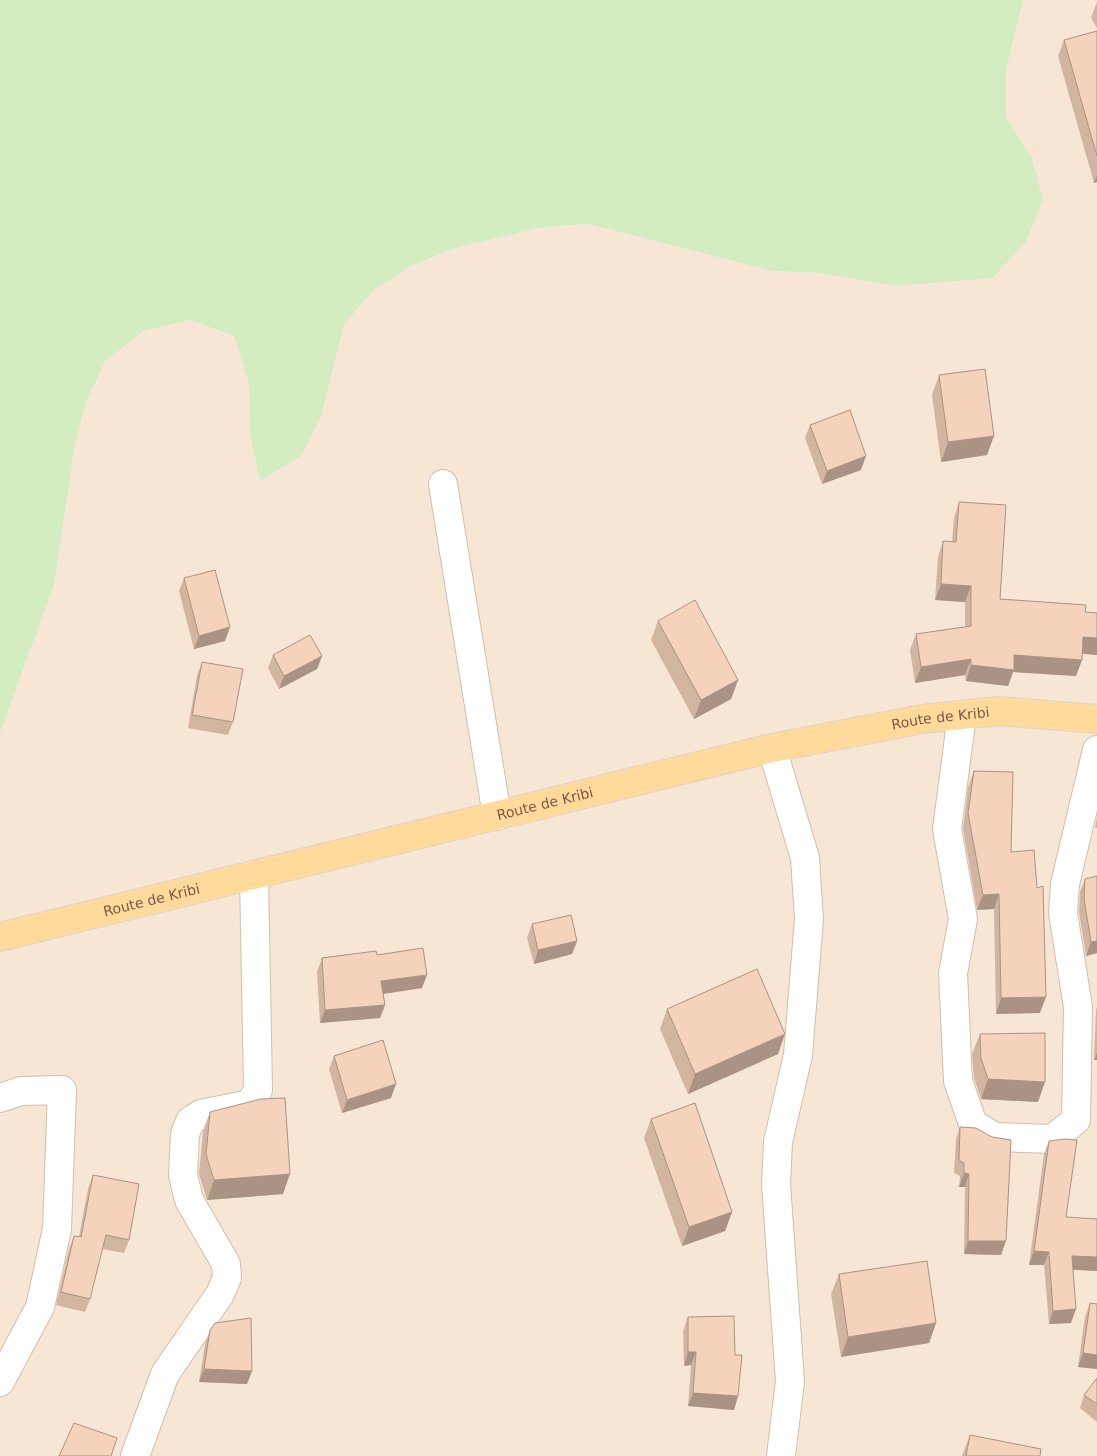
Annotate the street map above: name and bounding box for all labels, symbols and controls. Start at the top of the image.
street label: Route de Kribi [890,704,990,733]
street label: Route de Kribi [495,784,595,823]
street label: Route de Kribi [102,880,201,919]

